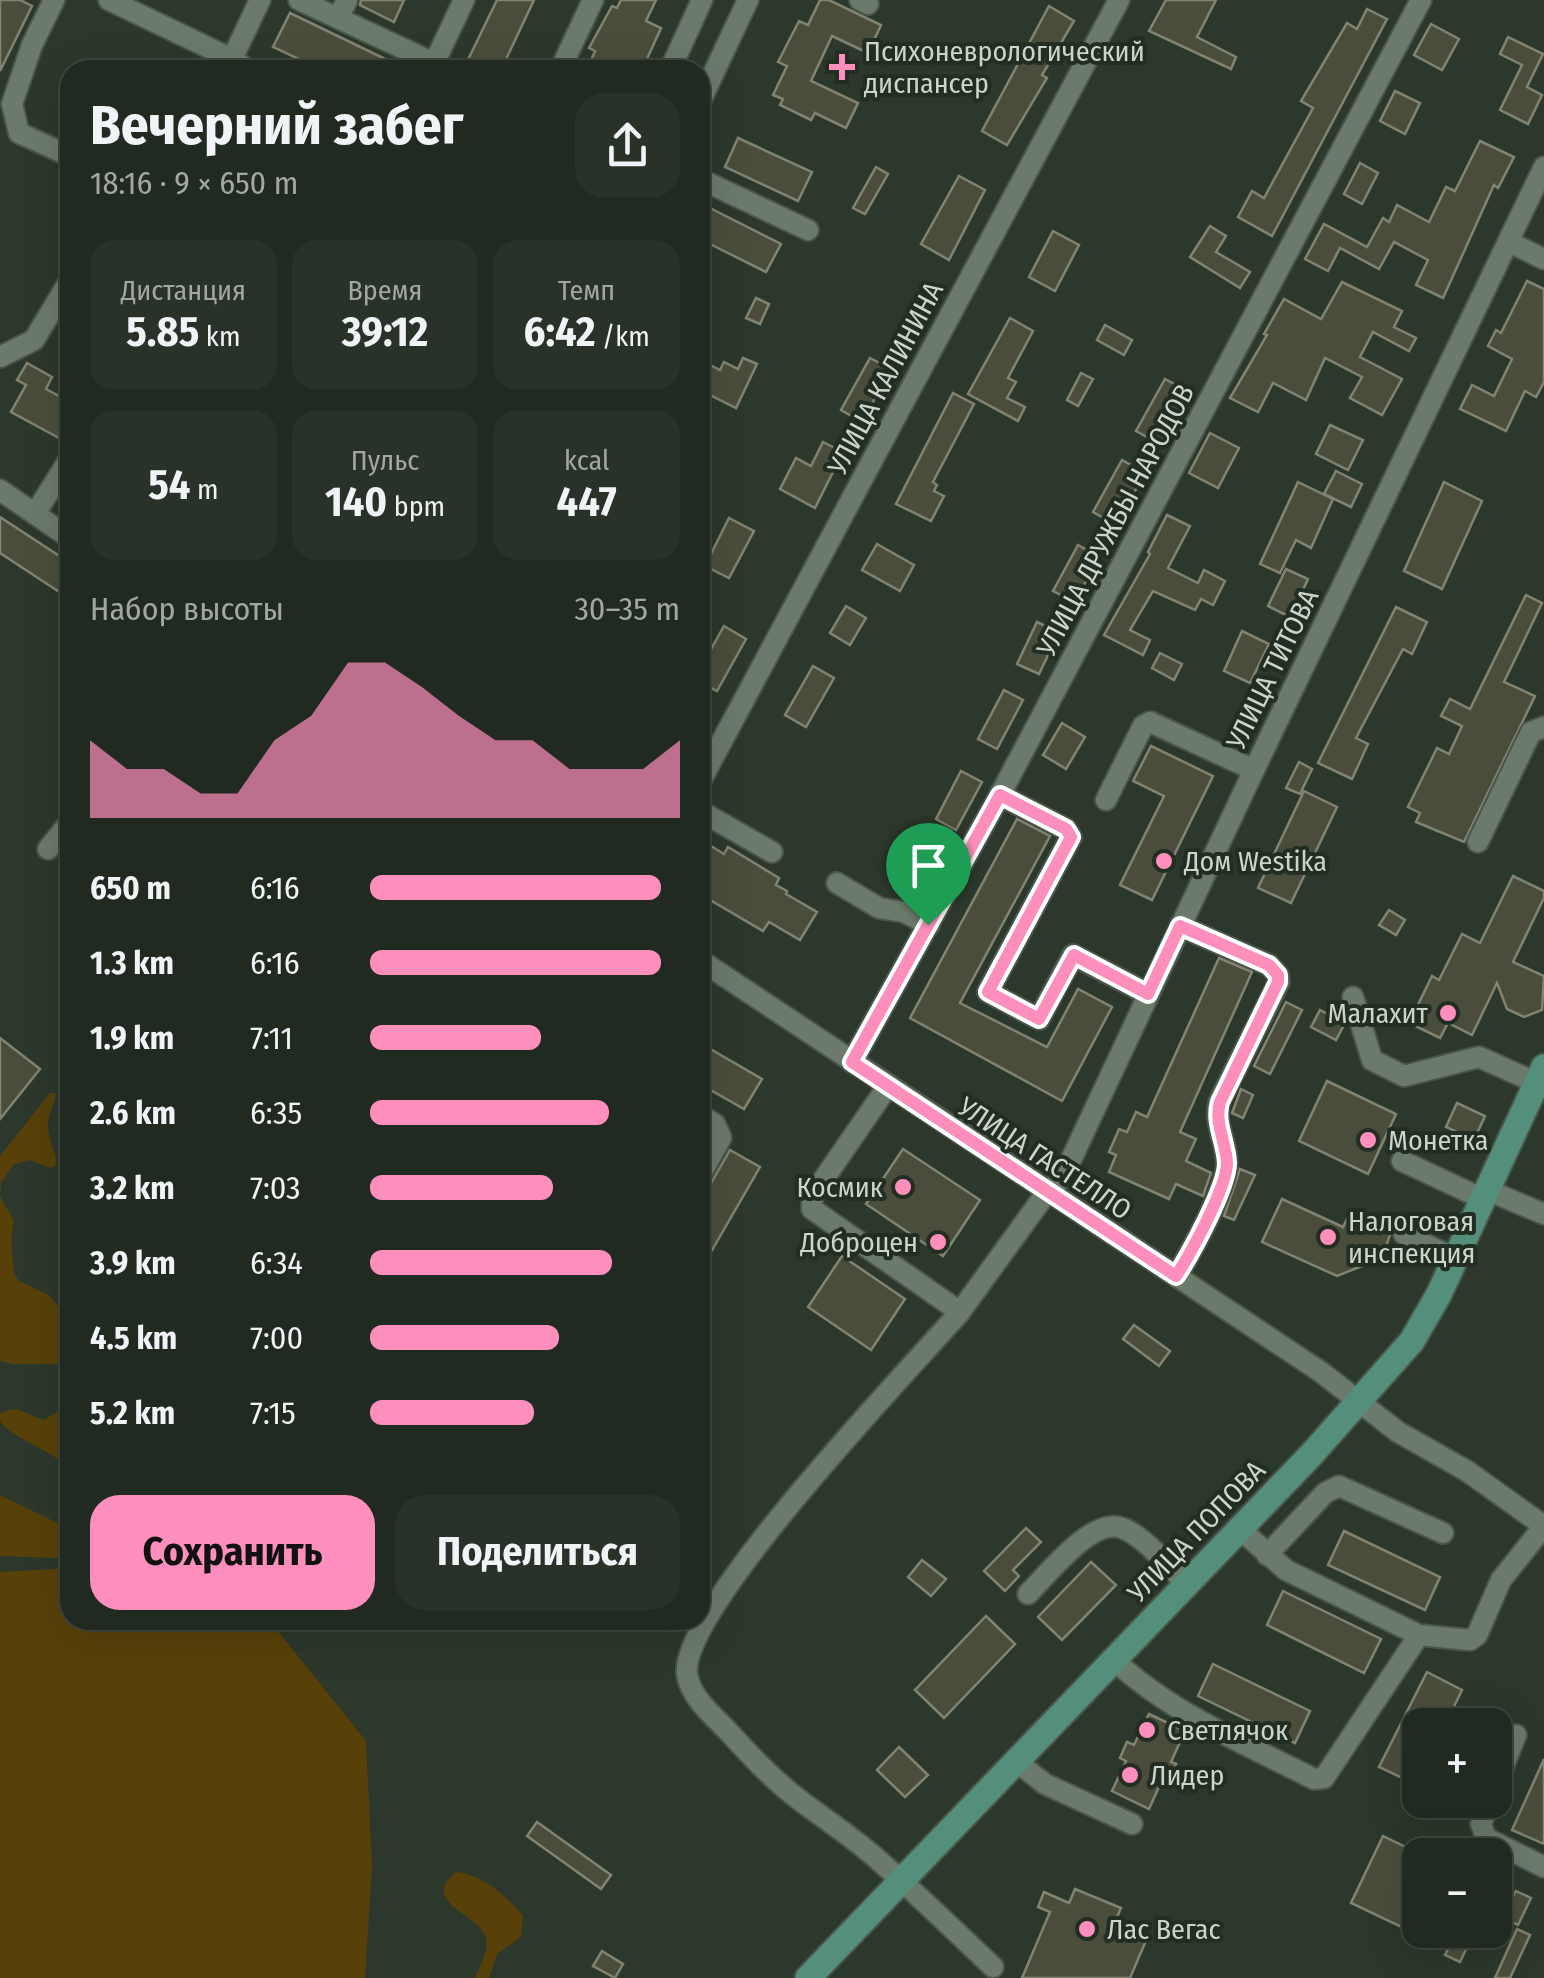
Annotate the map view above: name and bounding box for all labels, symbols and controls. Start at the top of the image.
place label: Психоневрологический диспансер [864,35,1145,100]
marker: Психоневрологический диспансер [829,54,855,80]
text: Вечерний забег [90,93,463,159]
button: share [575,93,680,198]
text: 18:16 · 9 × 650 m [90,164,298,202]
text: Дистанция [121,274,246,307]
text: Время [348,274,422,307]
text: Темп [558,274,615,307]
street label: УЛИЦА КАЛИНИНА [820,276,950,481]
text: 5.85 [126,307,199,357]
text: 39:12 [342,307,428,357]
text: 6:42 [524,307,596,357]
text: km [199,320,240,353]
text: /km [596,320,650,353]
street label: УЛИЦА ДРУЖБЫ НАРОДОВ [1029,379,1201,663]
text: Пульс [351,444,419,477]
text: kcal [564,444,609,477]
text: 54 [148,460,190,510]
text: m [190,473,219,506]
text: 140 [325,477,387,527]
text: 447 [557,477,617,527]
text: bpm [387,490,445,523]
street label: УЛИЦА ТИТОВА [1219,584,1326,756]
text: Набор высоты [90,590,284,628]
text: 30–35 m [574,590,680,628]
pin [886,823,971,926]
icon: arrive [901,838,956,893]
place label: Дом Westika [1183,845,1327,878]
marker: Дом Westika [1153,850,1175,872]
text: 650 m [90,869,171,907]
text: 6:16 [250,869,300,907]
text: 1.3 km [90,944,174,982]
text: 6:16 [250,944,300,982]
place label: Малахит [1328,997,1429,1030]
marker: Малахит [1437,1002,1459,1024]
text: 1.9 km [90,1019,174,1057]
text: 7:11 [250,1019,293,1057]
street label: УЛИЦА ГАСТЕЛЛО [951,1090,1137,1227]
text: 2.6 km [90,1094,176,1132]
text: 6:35 [250,1094,302,1132]
place label: Монетка [1388,1124,1489,1157]
marker: Монетка [1357,1129,1379,1151]
text: 3.2 km [90,1169,175,1207]
text: 7:03 [250,1169,301,1207]
place label: Космик [797,1171,883,1204]
marker: Космик [892,1176,914,1198]
place label: Налоговая инспекция [1348,1205,1476,1270]
place label: Доброцен [799,1226,918,1259]
marker: Налоговая инспекция [1317,1226,1339,1248]
marker: Доброцен [927,1231,949,1253]
text: 3.9 km [90,1244,176,1282]
text: 6:34 [250,1244,303,1282]
text: 4.5 km [90,1319,177,1357]
text: 7:00 [250,1319,303,1357]
text: 5.2 km [90,1394,175,1432]
text: 7:15 [250,1394,296,1432]
street label: УЛИЦА ПОПОВА [1120,1454,1272,1610]
button: Сохранить [90,1495,375,1610]
button: Поделиться [395,1495,680,1610]
map controls [1402,1708,1512,1948]
button: + [1402,1708,1512,1818]
place label: Светлячок [1167,1714,1288,1747]
marker: Светлячок [1136,1719,1158,1741]
place label: Лидер [1150,1759,1224,1792]
marker: Лидер [1119,1764,1141,1786]
button: − [1402,1838,1512,1948]
place label: Лас Вегас [1107,1913,1220,1946]
marker: Лас Вегас [1076,1918,1098,1940]

